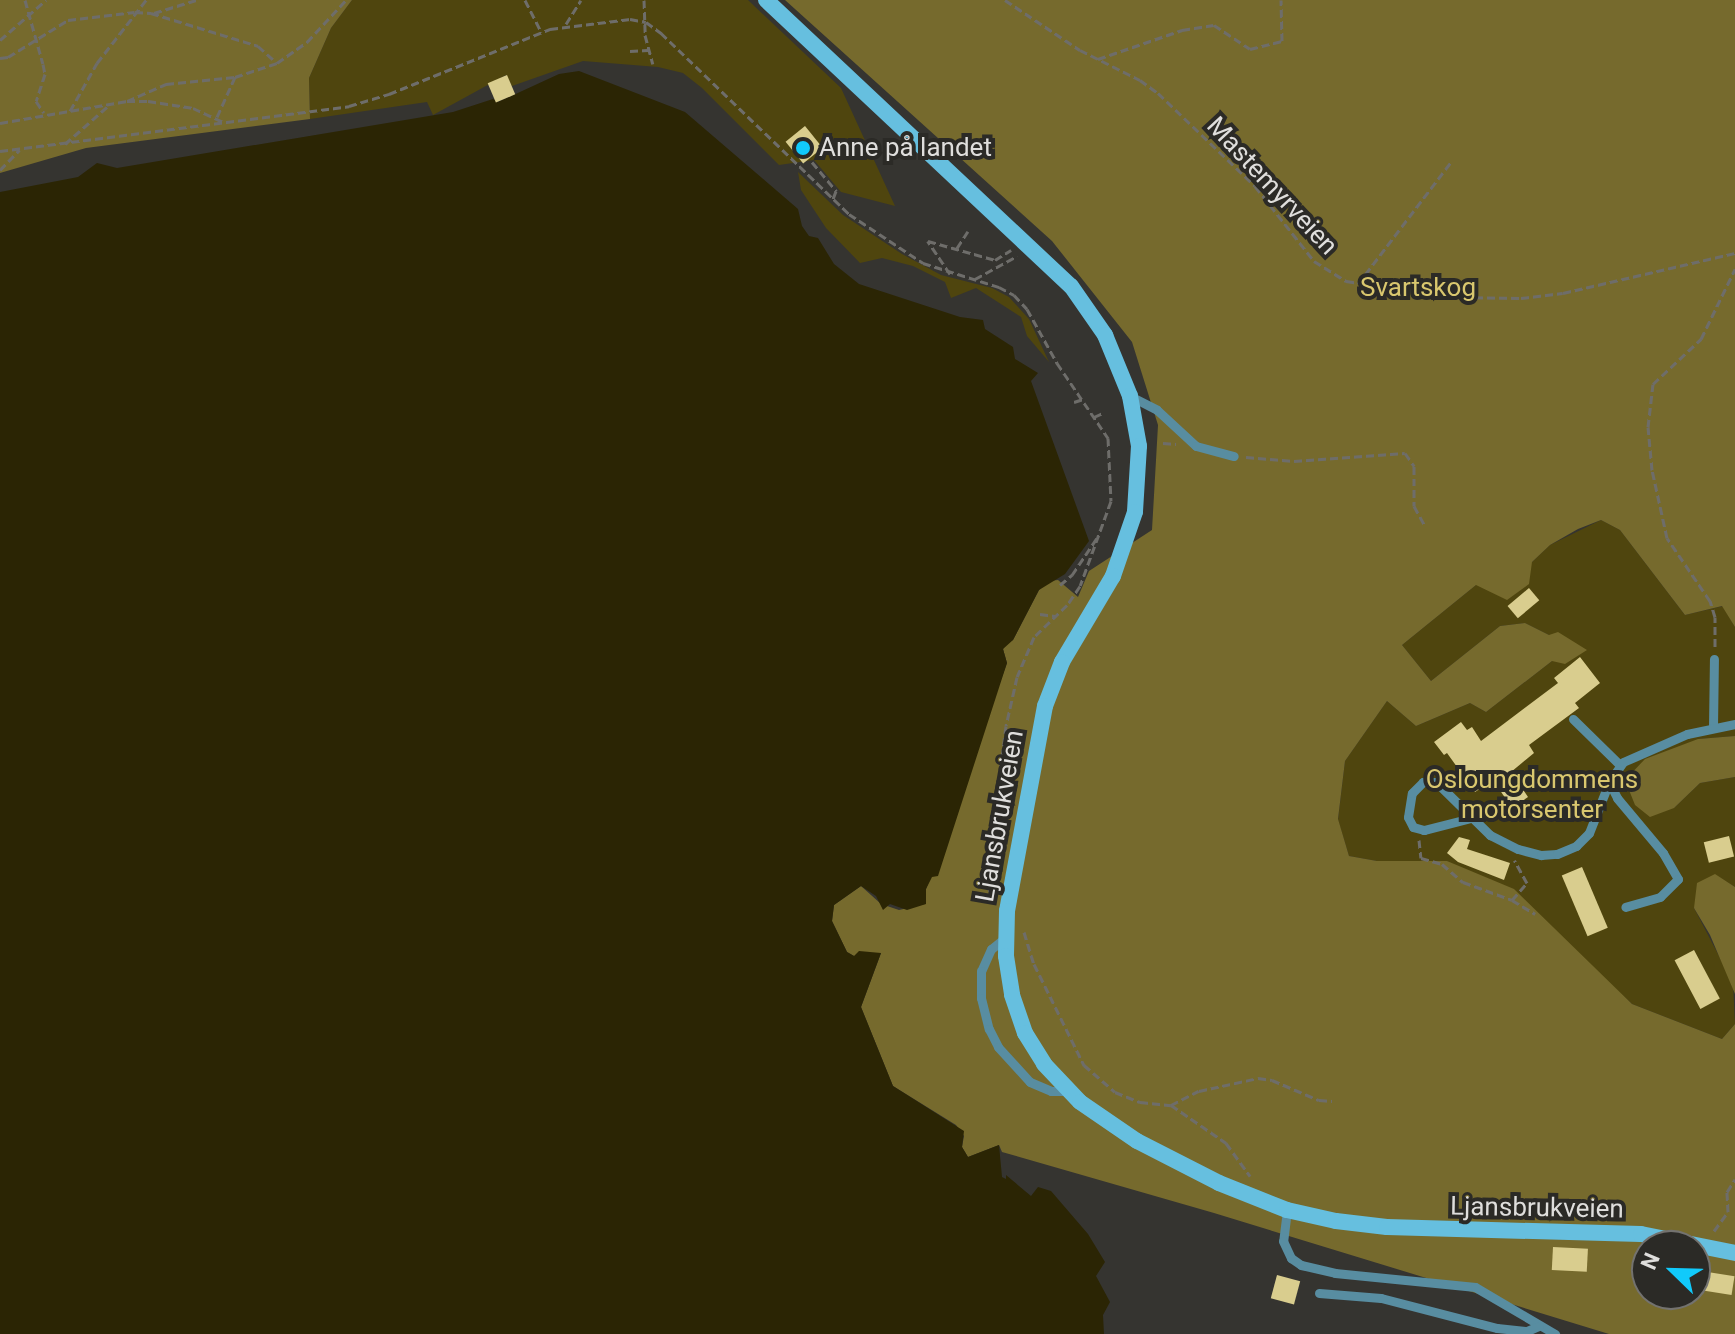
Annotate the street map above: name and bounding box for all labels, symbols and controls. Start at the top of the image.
street label: Mastemyrveien [1200,110,1344,262]
place label: Anne på landet [819,132,992,164]
marker: Anne på landet [794,139,812,157]
park label: Svartskog [1360,272,1476,304]
street label: Ljansbrukveien [970,728,1030,904]
park label: Osloungdommens motorsenter [1426,764,1638,826]
street label: Ljansbrukveien [1450,1191,1624,1225]
north arrow [1631,1230,1711,1310]
text: N [1636,1249,1665,1273]

